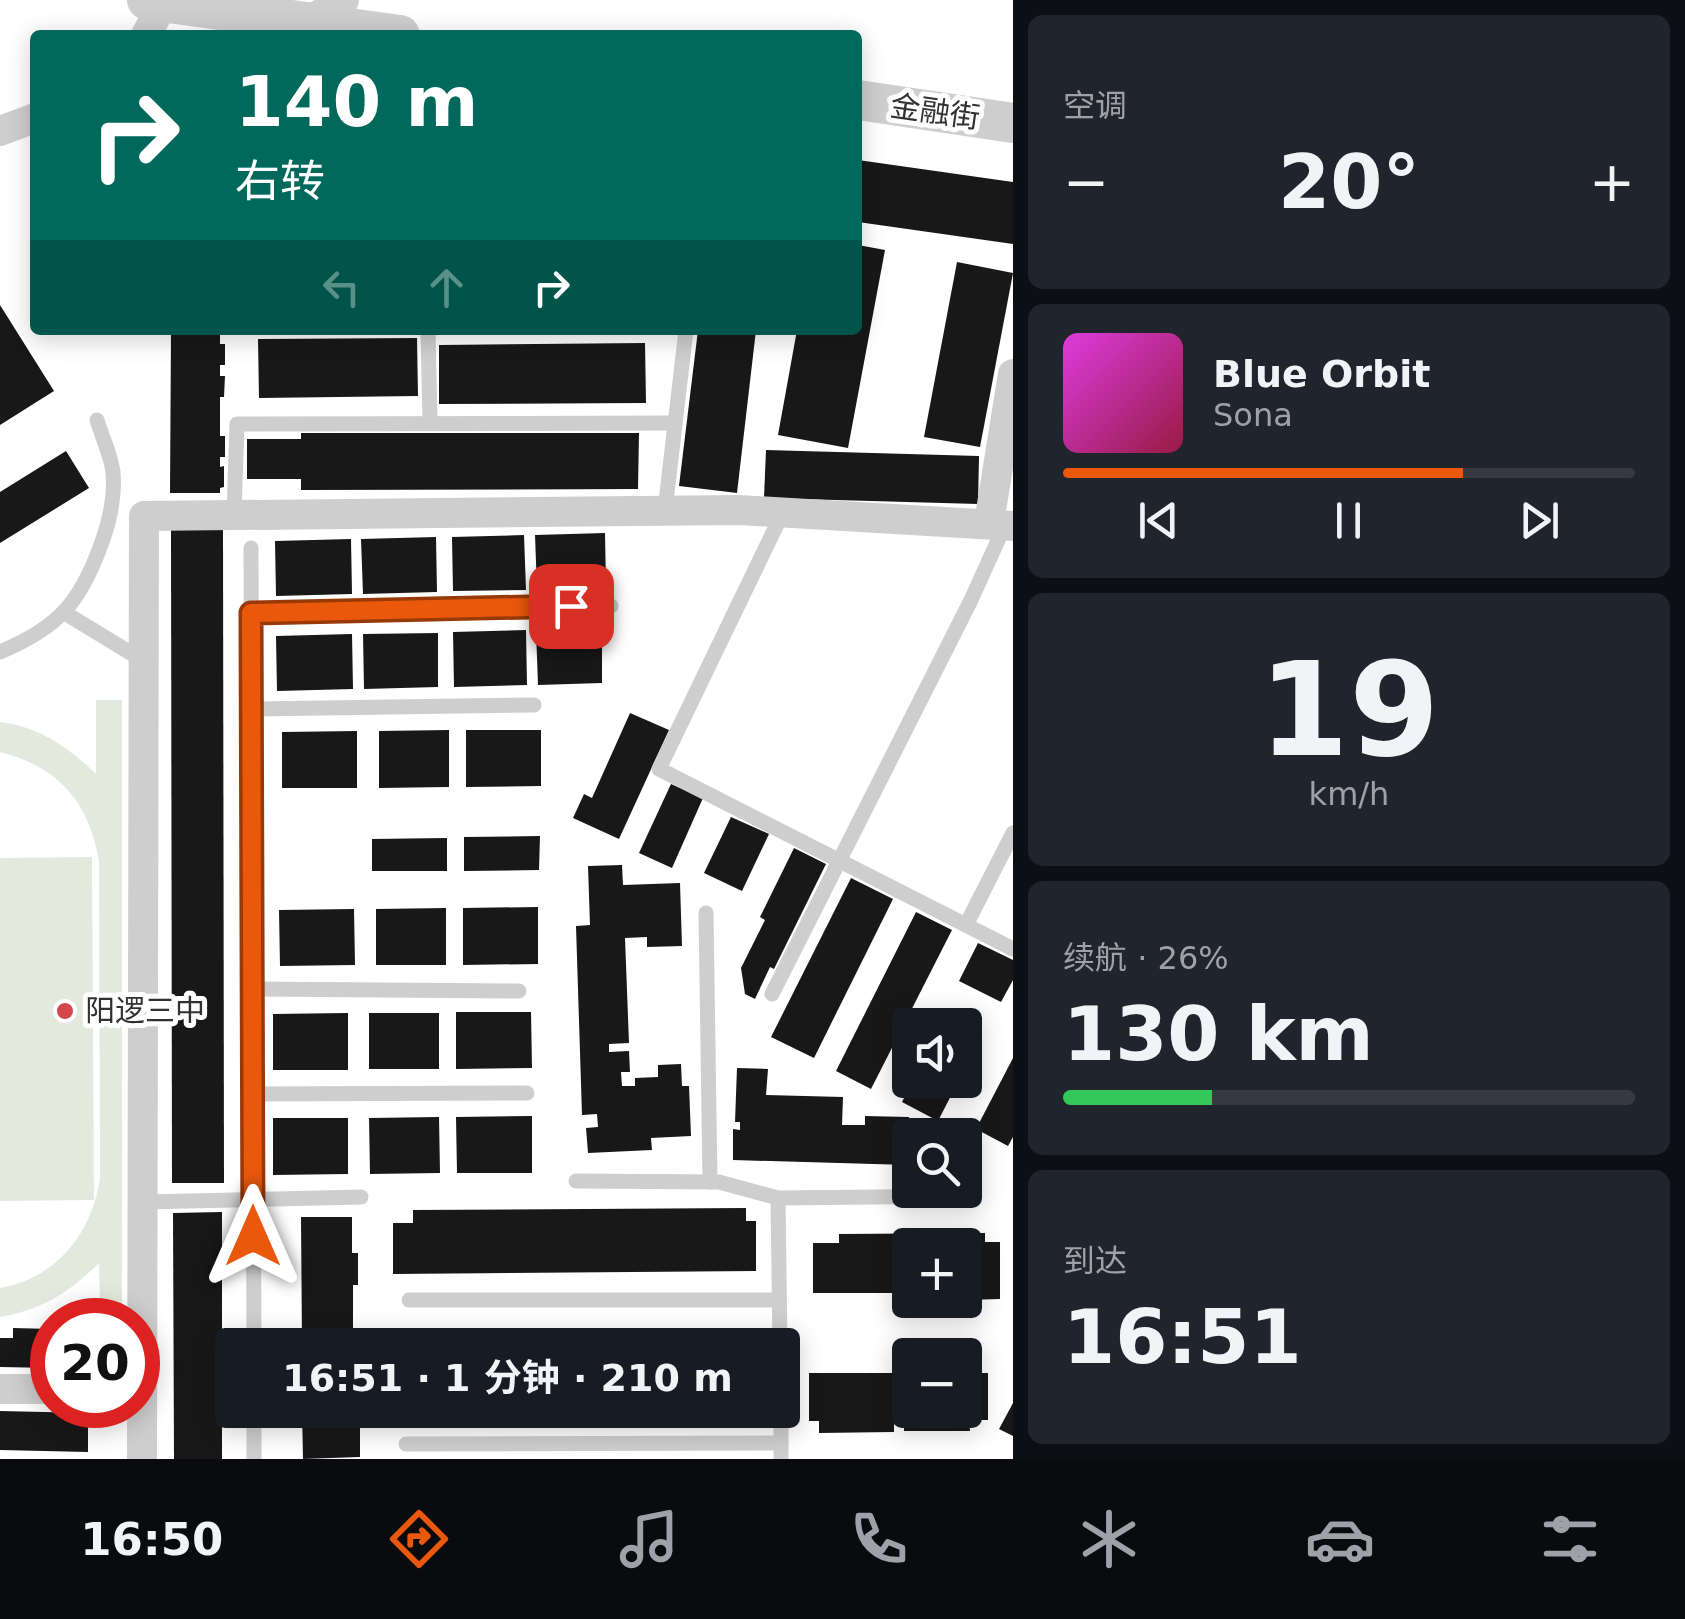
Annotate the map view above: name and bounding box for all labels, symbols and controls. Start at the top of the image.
text: 140 m [235,61,478,143]
icon: right [70,70,200,200]
text: 空调 [1063,87,1127,125]
street label: 金融街 [888,88,982,135]
text: 20° [1278,138,1420,226]
text: − [1063,150,1109,214]
text: + [1589,150,1635,214]
text: 右转 [235,155,325,208]
icon: left [314,260,369,315]
icon: ahead [419,260,474,315]
icon: right [524,260,579,315]
text: Blue Orbit [1213,352,1430,396]
text: Sona [1213,396,1293,434]
icon: previous [1131,493,1186,548]
icon: pause [1321,493,1376,548]
icon: next [1512,493,1567,548]
pin [529,564,614,649]
icon: arrive [544,579,599,634]
text: 19 [1259,634,1439,786]
text: km/h [1309,775,1389,813]
text: 续航 · 26% [1063,939,1229,977]
text: 130 km [1063,990,1374,1078]
place label: 阳逻三中 [85,993,205,1028]
marker: 阳逻三中 [54,1000,76,1022]
map controls [892,1008,982,1428]
button: sound [892,1008,982,1098]
button: search [892,1118,982,1208]
position arrow [201,1184,305,1288]
button: + [892,1228,982,1318]
text: 到达 [1063,1242,1127,1280]
text: 16:51 [1063,1293,1302,1381]
speed limit sign: 20 [30,1298,160,1428]
button: − [892,1338,982,1428]
text: 16:51 · 1 分钟 · 210 m [282,1356,733,1400]
icon: directions [384,1504,454,1574]
icon: music [614,1504,684,1574]
icon: phone [844,1504,914,1574]
icon: climate [1074,1504,1144,1574]
icon: car [1305,1504,1375,1574]
icon: filters [1535,1504,1605,1574]
text: 16:50 [80,1513,223,1566]

